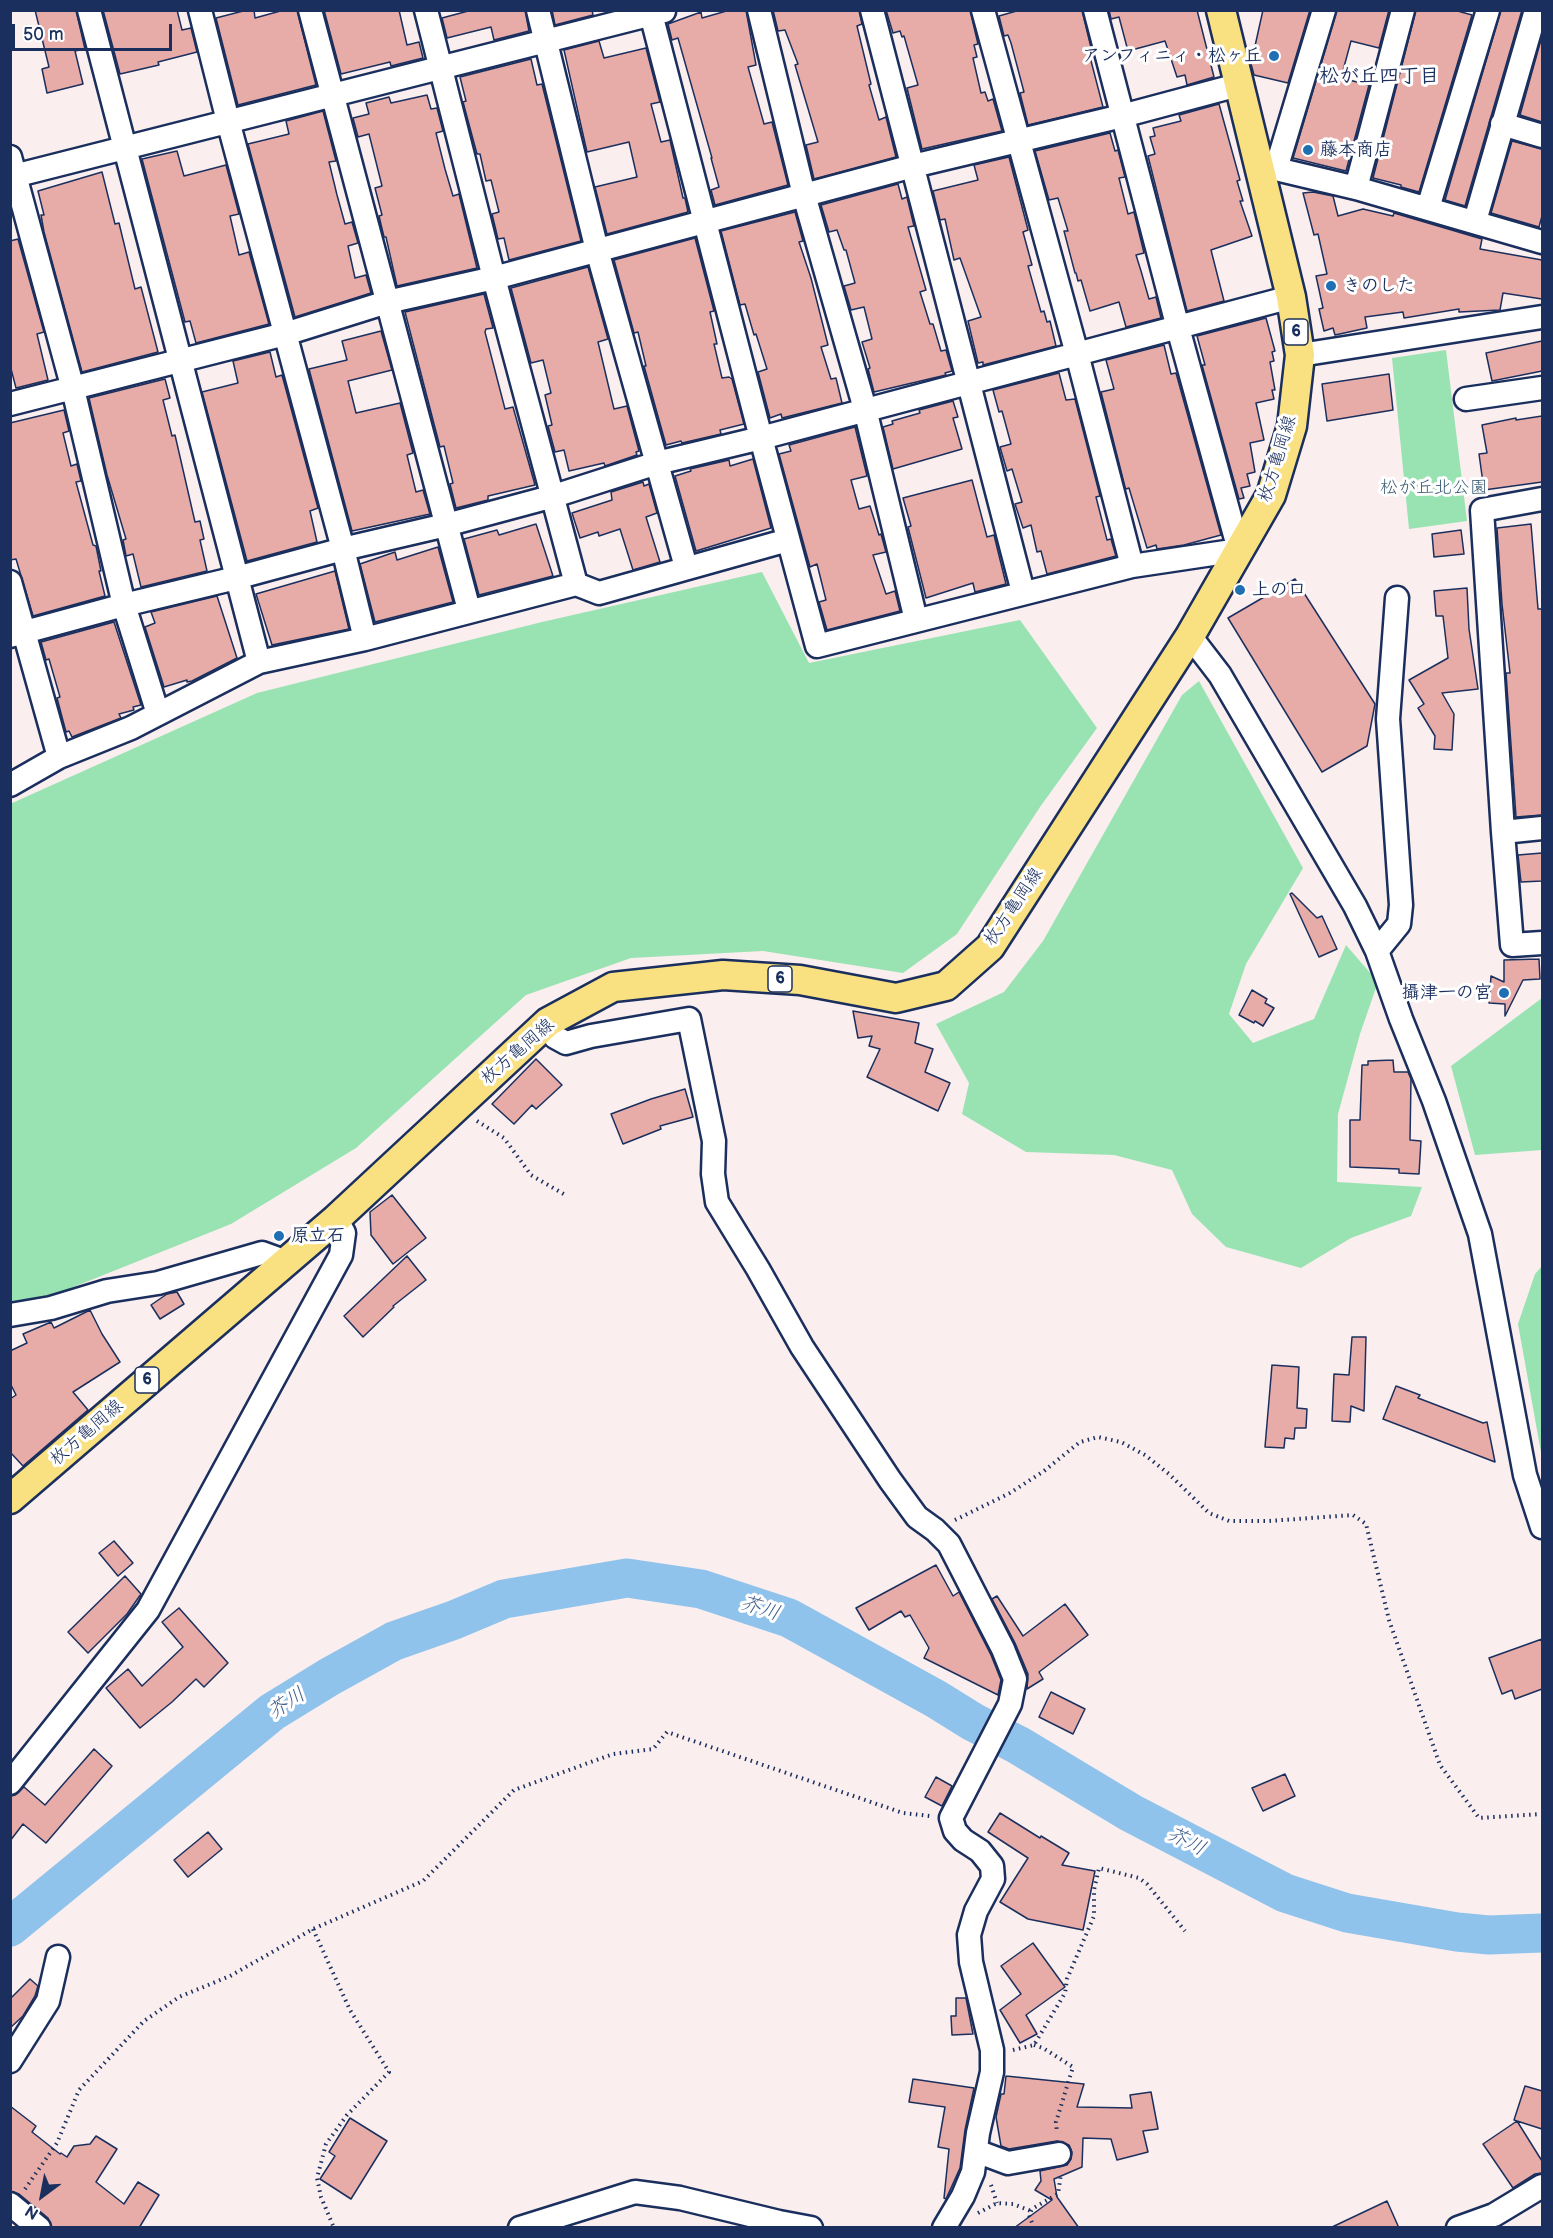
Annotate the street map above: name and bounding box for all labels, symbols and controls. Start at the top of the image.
scale bar [15,12,176,50]
text: 50 m [23,24,64,45]
place label: アンフィニィ・松ヶ丘 [1082,45,1262,67]
marker: アンフィニィ・松ヶ丘 [1267,49,1281,63]
district label: 松が丘四丁目 [1319,65,1439,89]
place label: 藤本商店 [1320,139,1392,161]
marker: 藤本商店 [1301,143,1315,157]
place label: きのした [1343,275,1415,297]
marker: きのした [1324,279,1338,293]
road number: 6 [1284,319,1308,345]
street label: 枚方亀岡線 [1255,413,1301,505]
park label: 松が丘北公園 [1380,477,1488,499]
place label: 上の口 [1252,579,1306,601]
marker: 上の口 [1233,583,1247,597]
street label: 枚方亀岡線 [980,864,1048,950]
road number: 6 [768,966,792,992]
place label: 攝津一の宮 [1402,982,1492,1004]
marker: 攝津一の宮 [1497,986,1511,1000]
street label: 枚方亀岡線 [477,1014,559,1090]
place label: 原立石 [291,1225,345,1247]
marker: 原立石 [272,1229,286,1243]
road number: 6 [135,1367,159,1393]
street label: 枚方亀岡線 [46,1395,128,1471]
water label: 芥川 [737,1591,783,1627]
water label: 芥川 [264,1683,310,1725]
water label: 芥川 [1163,1822,1209,1862]
north arrow [12,2166,72,2226]
text: N [22,2200,42,2223]

